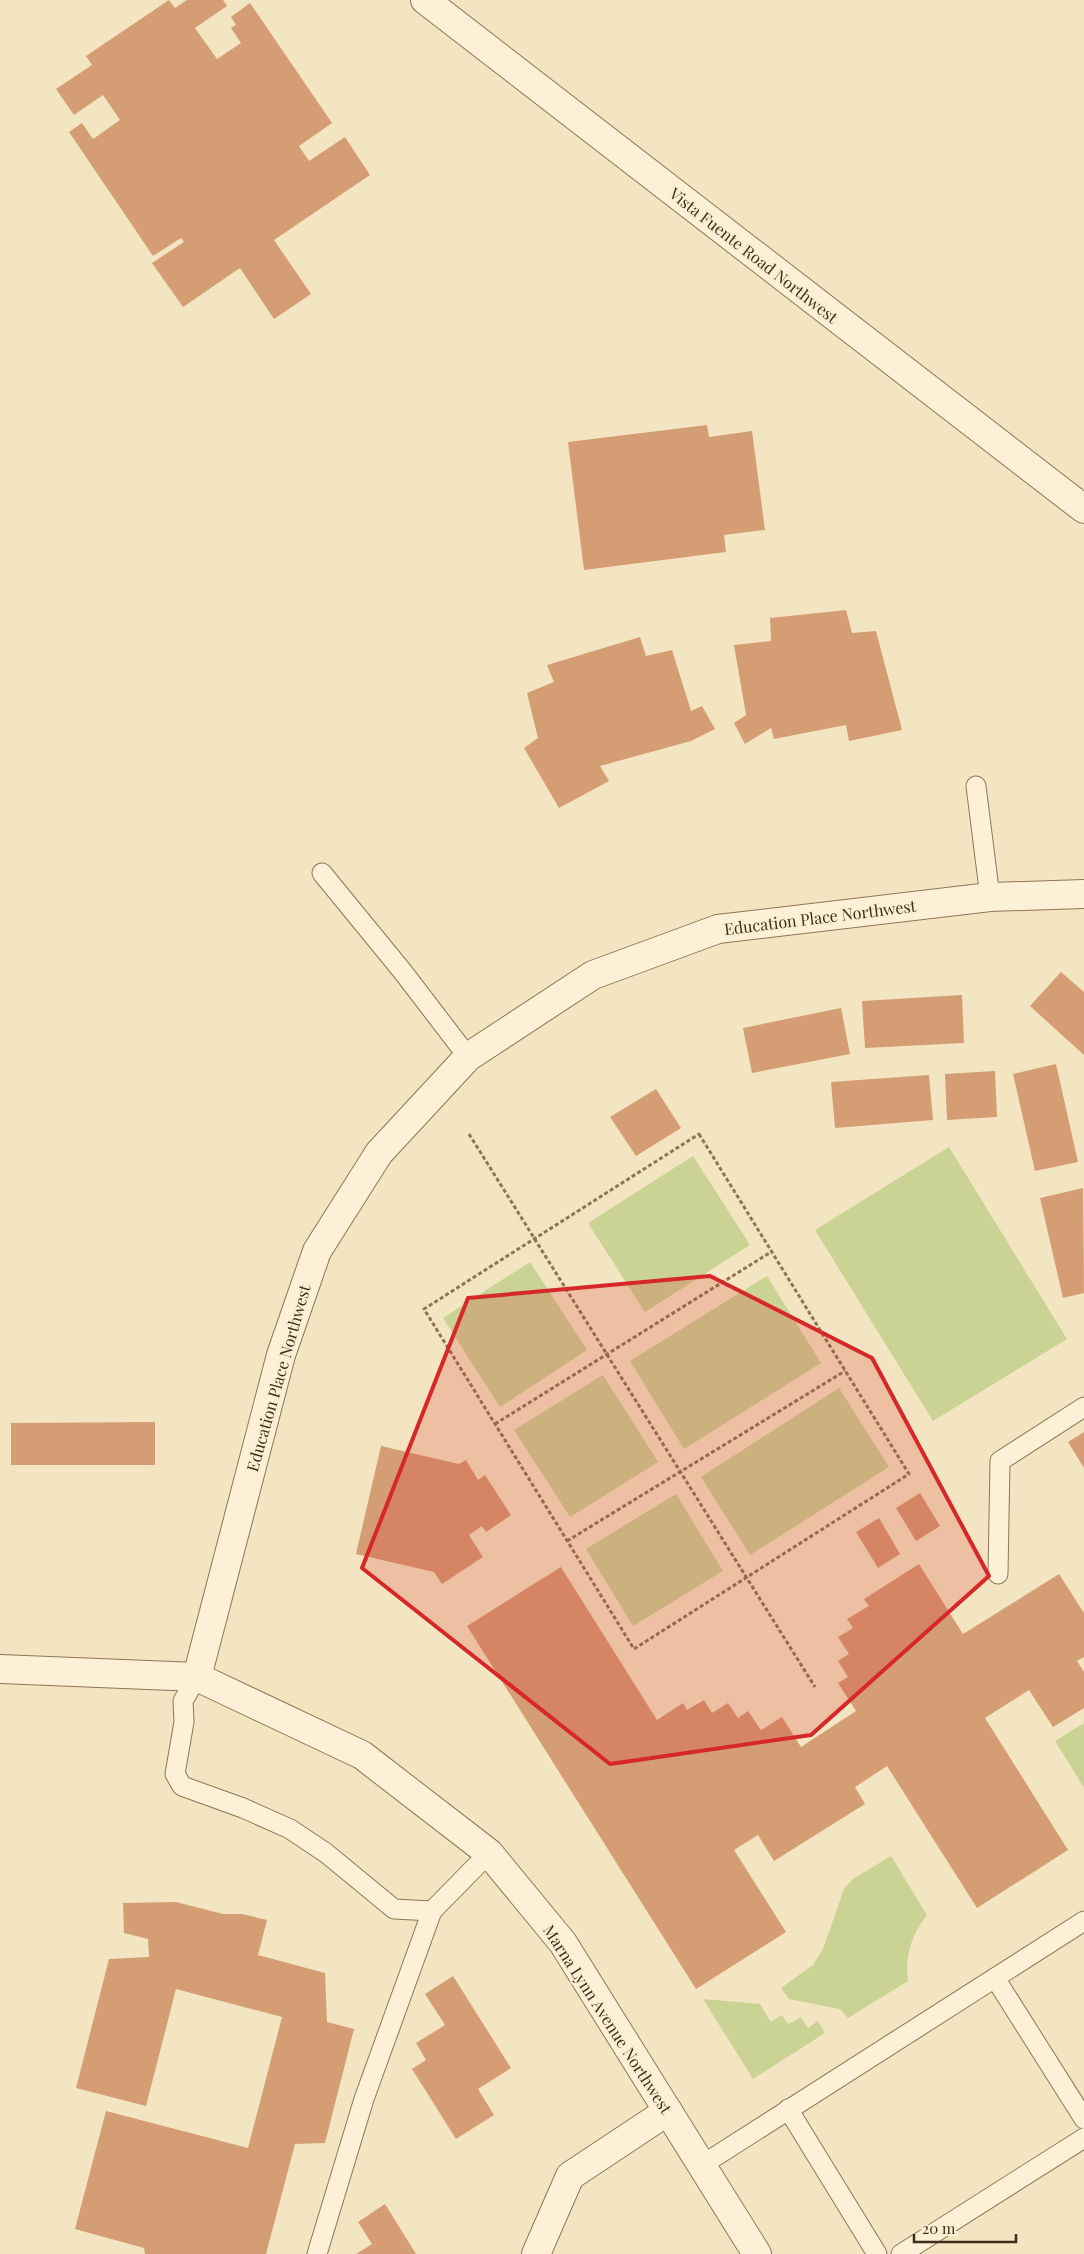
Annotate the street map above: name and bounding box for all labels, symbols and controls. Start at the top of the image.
street label: Vista Fuente Road Northwest [665,182,843,328]
street label: Education Place Northwest [723,895,918,939]
street label: Education Place Northwest [241,1282,315,1474]
street label: Marna Lynn Avenue Northwest [539,1921,677,2118]
scale bar [914,2212,1016,2244]
text: 20 m [922,2218,956,2238]

